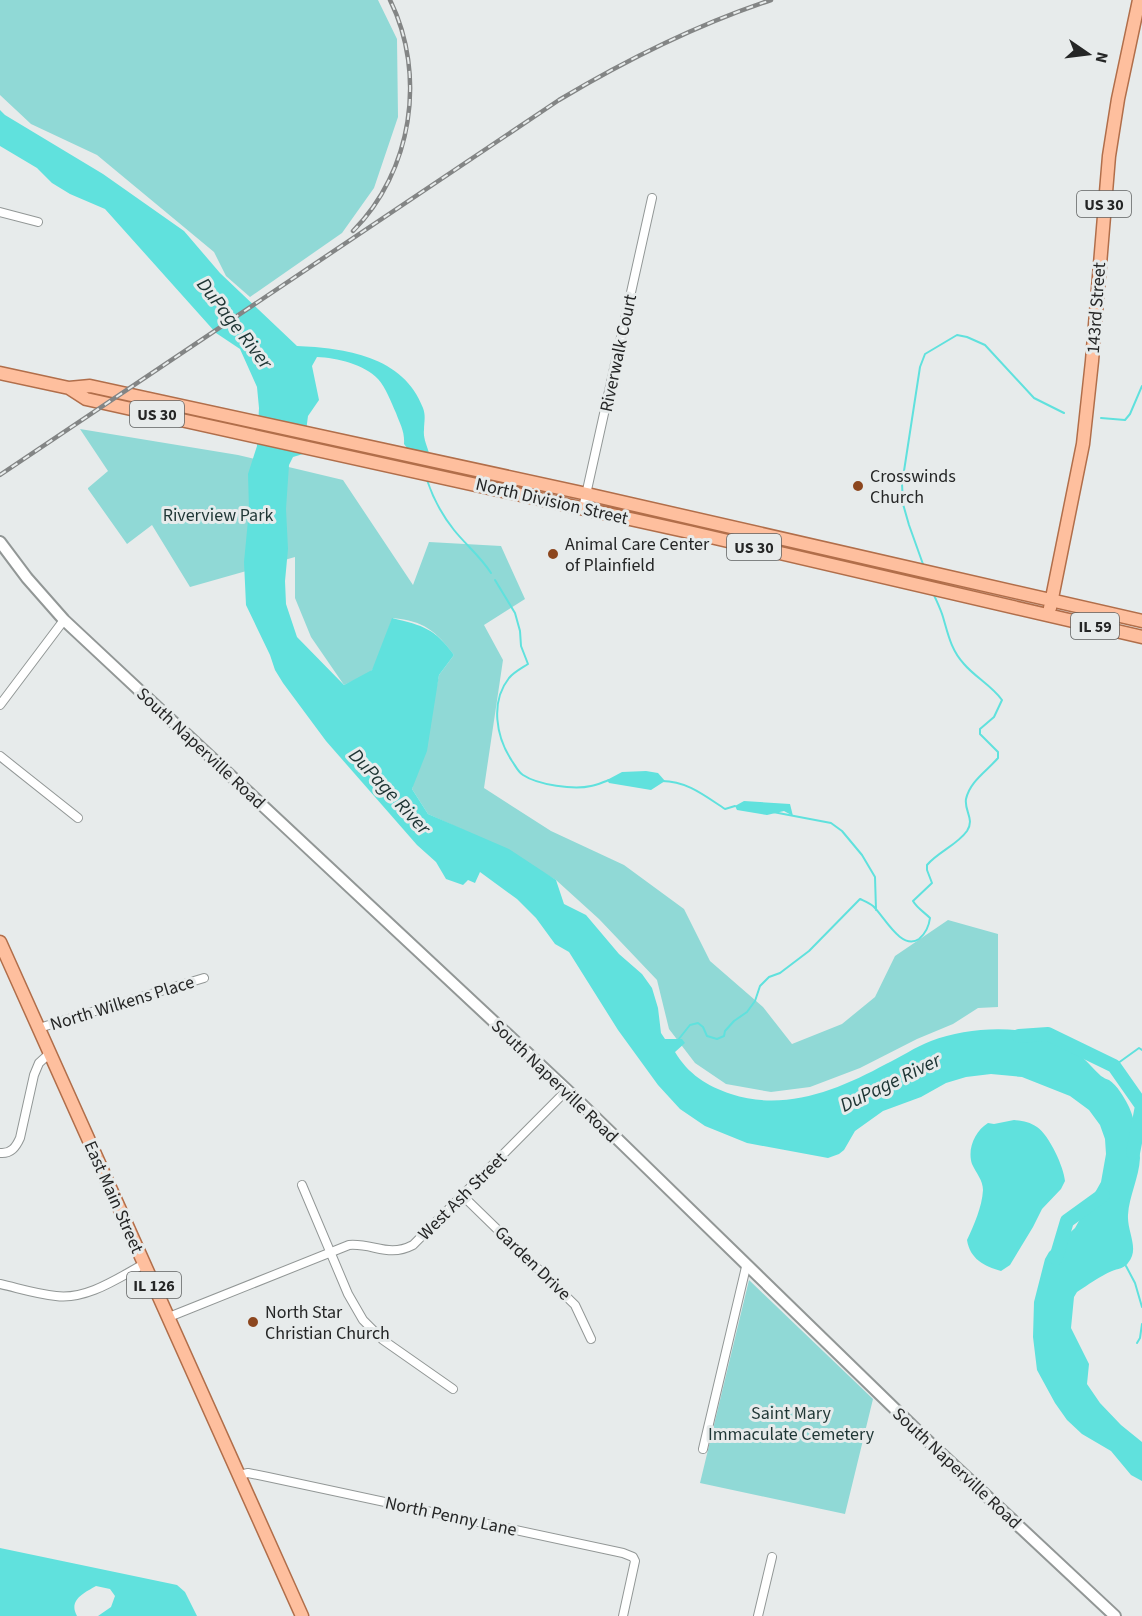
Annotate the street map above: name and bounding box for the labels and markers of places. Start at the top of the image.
place label: Crosswinds Church [870,464,956,510]
marker: Crosswinds Church [851,479,865,493]
place label: Animal Care Center of Plainfield [565,532,710,578]
marker: Animal Care Center of Plainfield [546,547,560,561]
place label: North Star Christian Church [265,1300,390,1346]
marker: North Star Christian Church [246,1315,260,1329]

